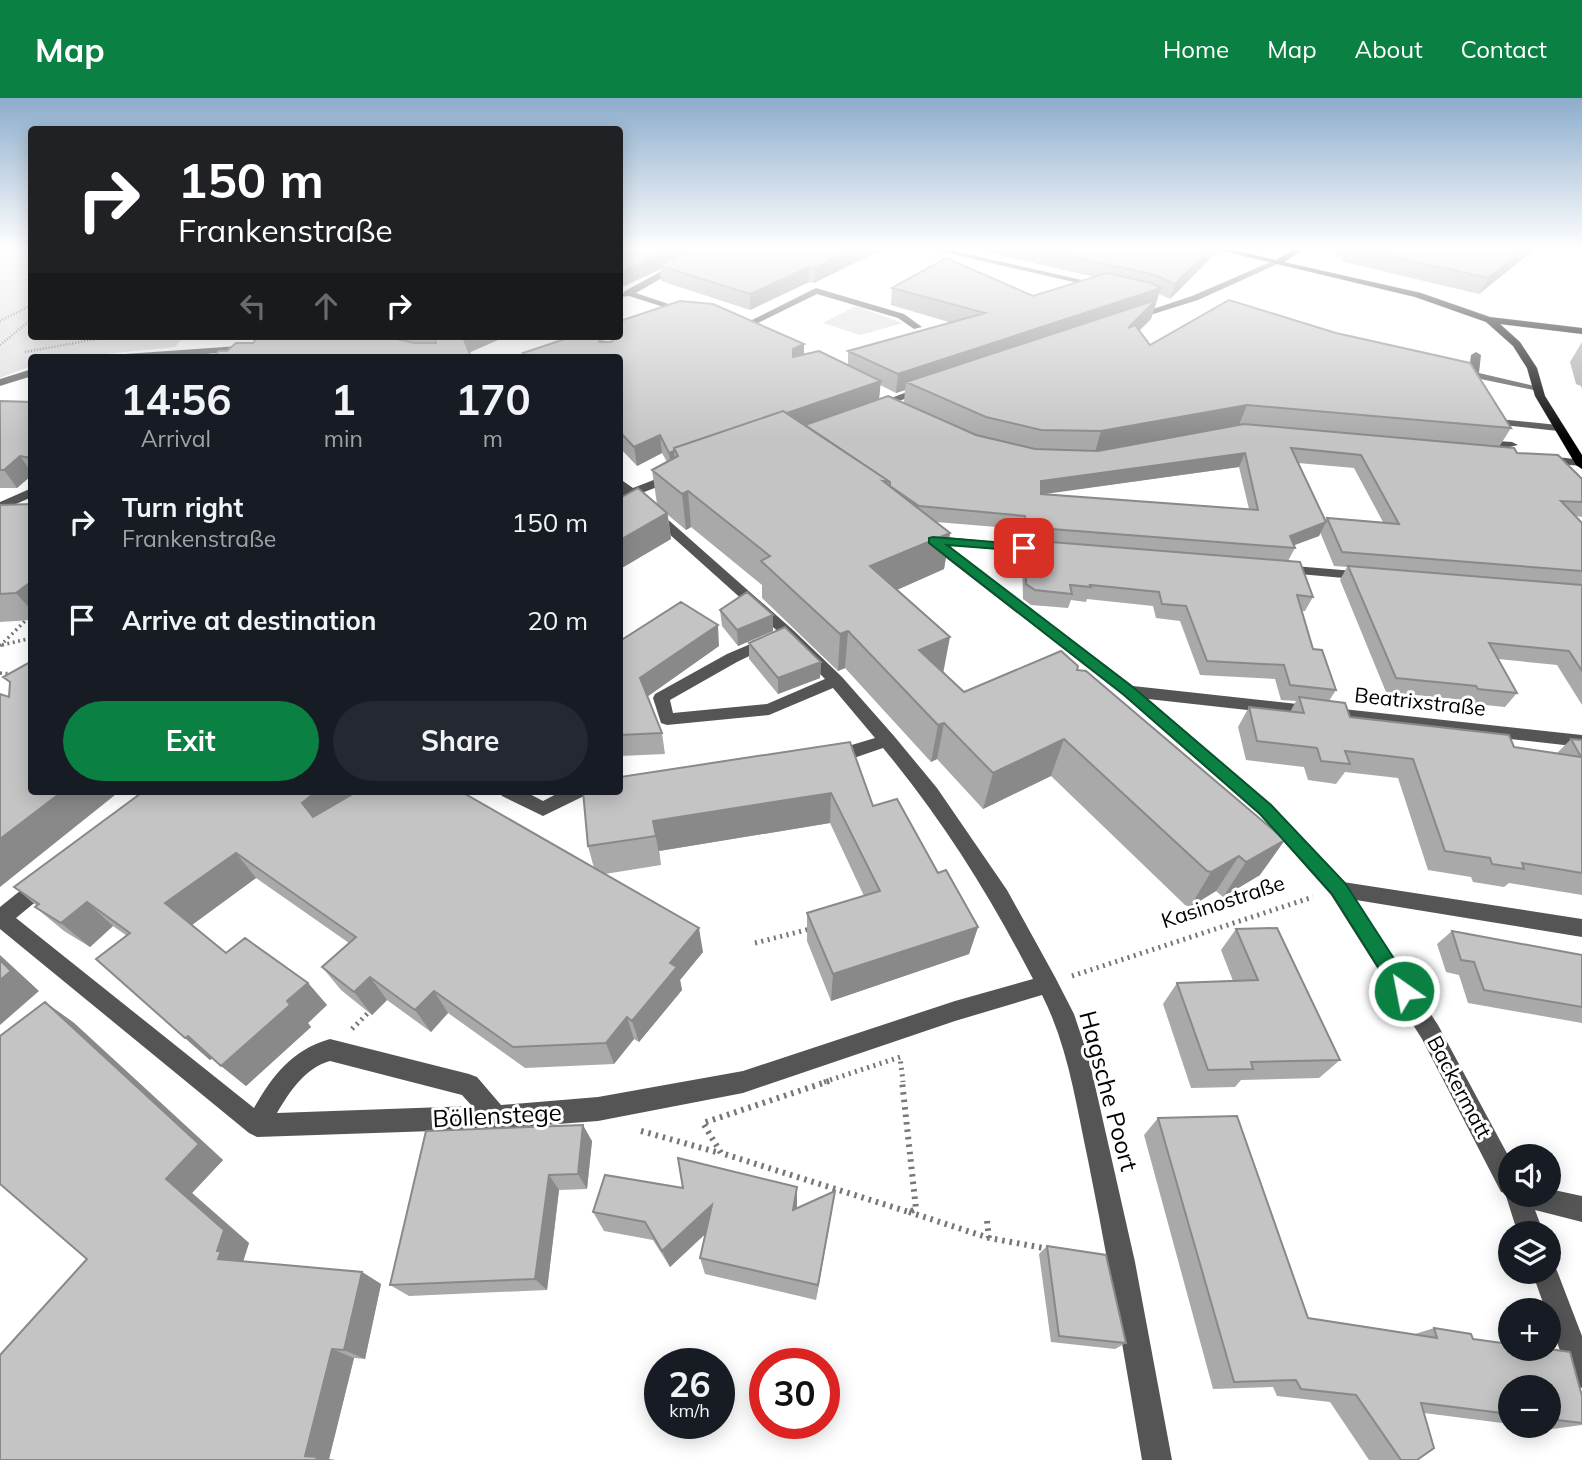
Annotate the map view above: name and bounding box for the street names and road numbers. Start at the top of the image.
street label: Beatrixstraße [1353,681,1487,721]
street label: Kasinostraße [1158,869,1288,933]
street label: Hagsche Poort [1073,1007,1145,1174]
street label: Backermatt [1422,1031,1498,1142]
street label: Böllenstege [432,1097,562,1133]

